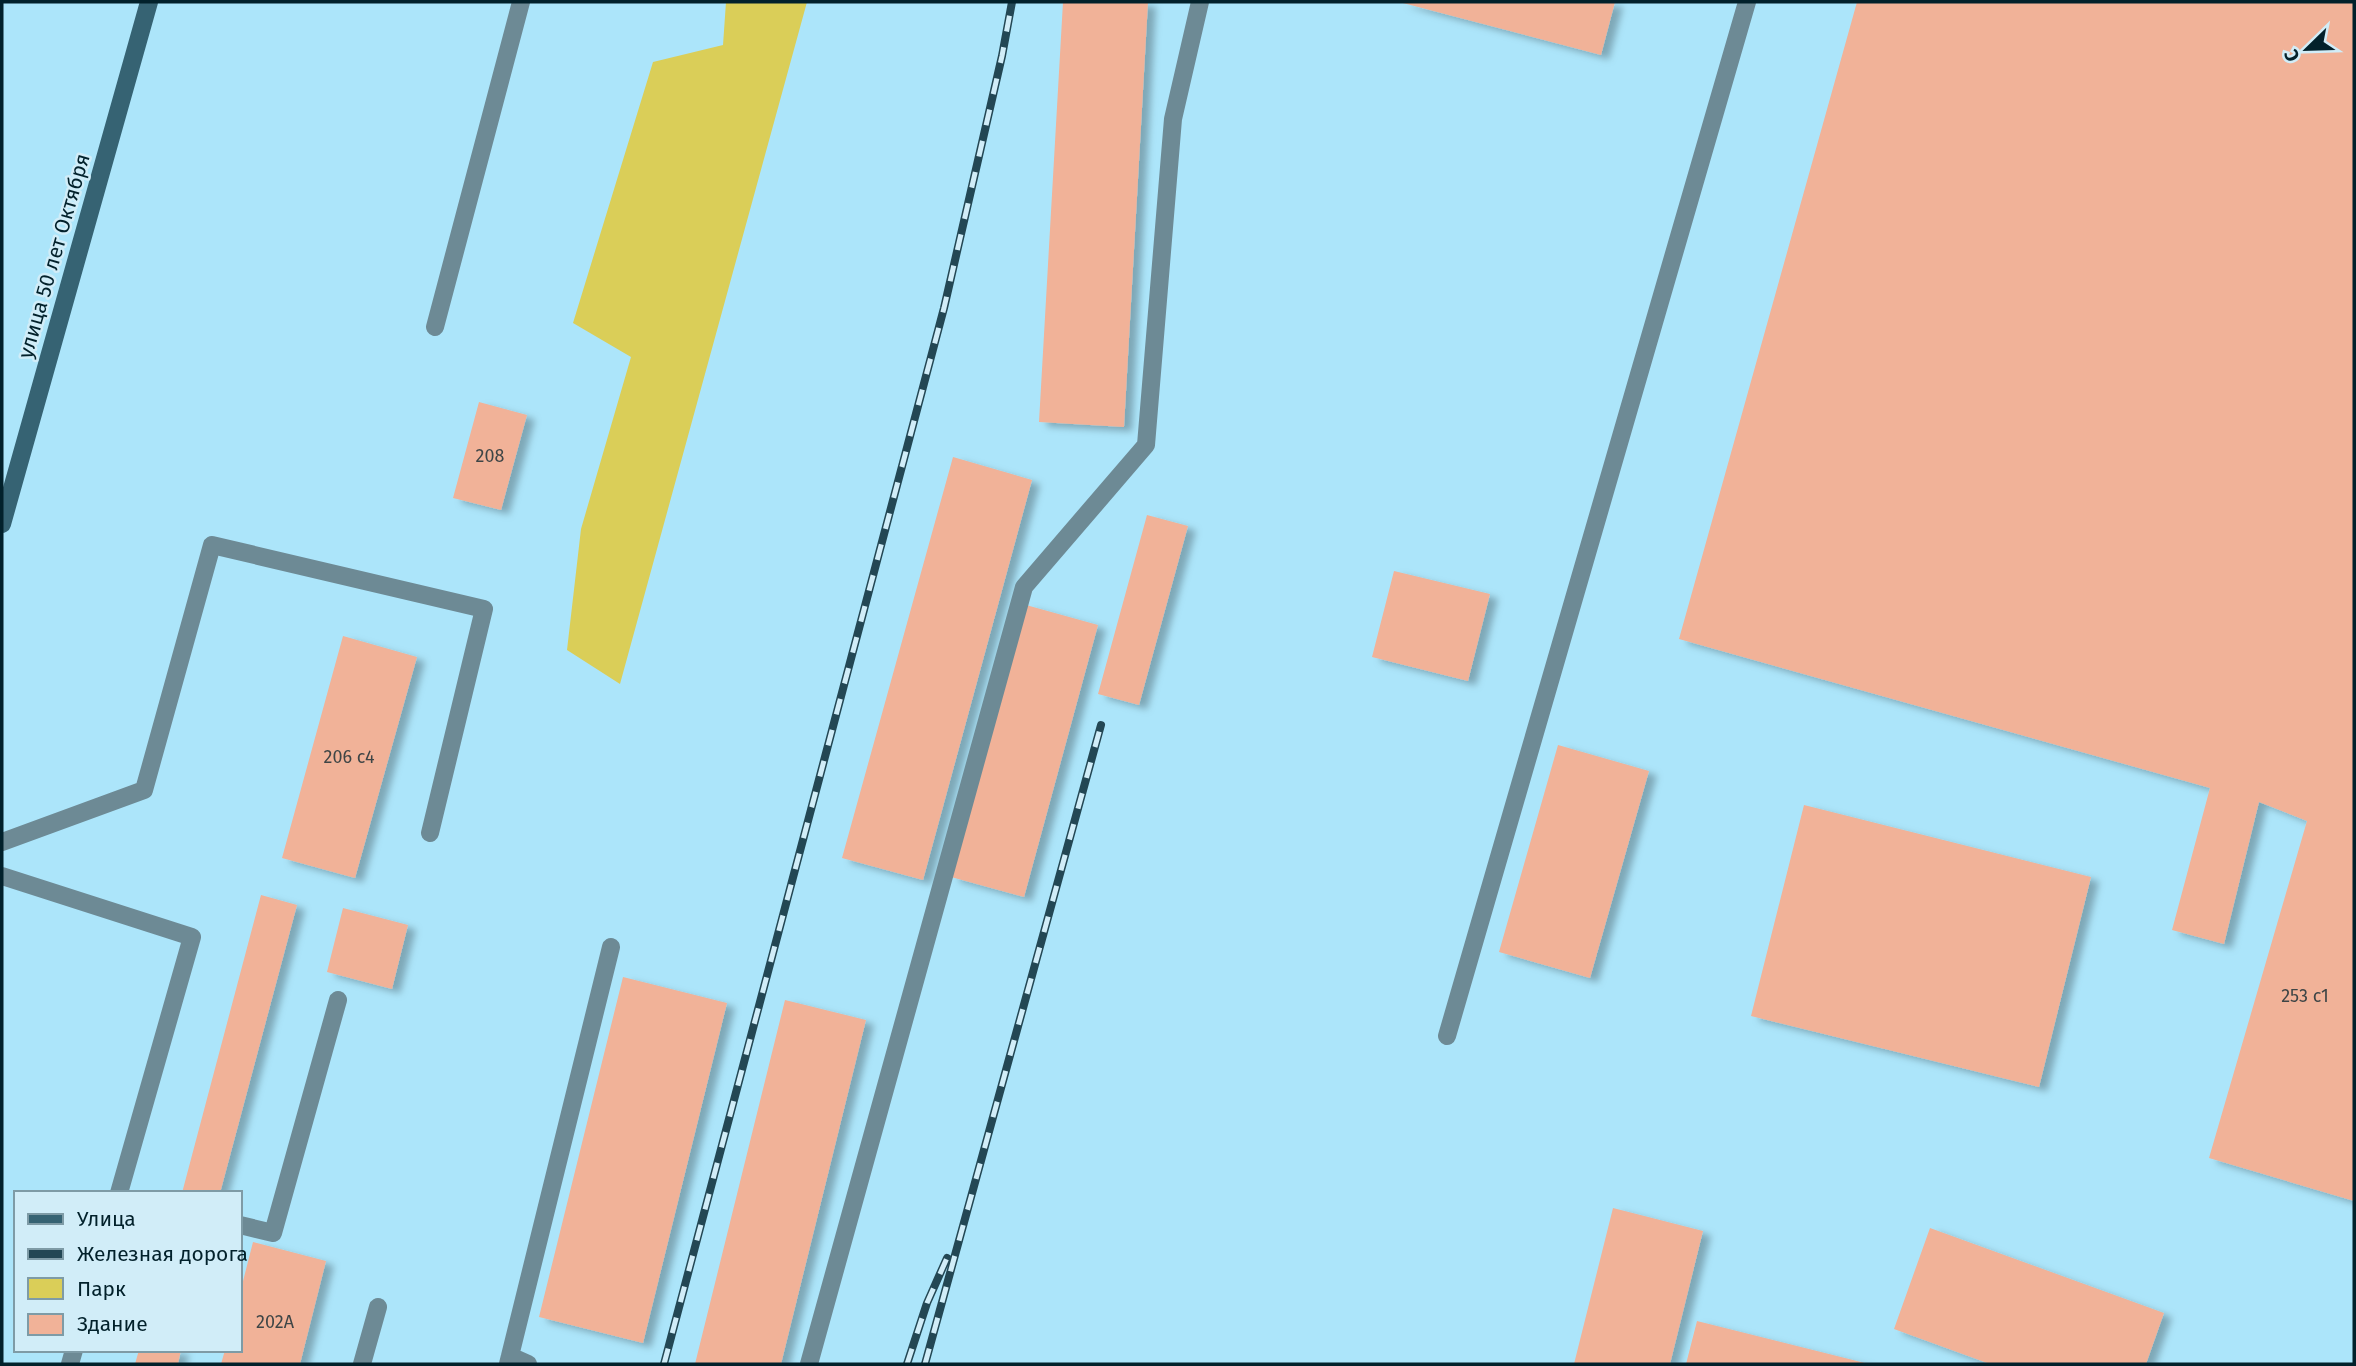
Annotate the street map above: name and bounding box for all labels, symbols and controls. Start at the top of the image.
north arrow [2272,14,2342,84]
text: С [2279,46,2305,65]
street label: улица 50 лет Октября [12,151,96,361]
house number: 208 [476,445,505,467]
house number: 206 с4 [324,746,375,768]
house number: 253 с1 [2281,985,2329,1007]
legend [14,1191,242,1352]
text: Улица [77,1206,136,1232]
text: Железная дорога [77,1241,248,1267]
text: Парк [77,1276,126,1302]
text: Здание [77,1311,148,1337]
house number: 202А [256,1311,295,1333]

